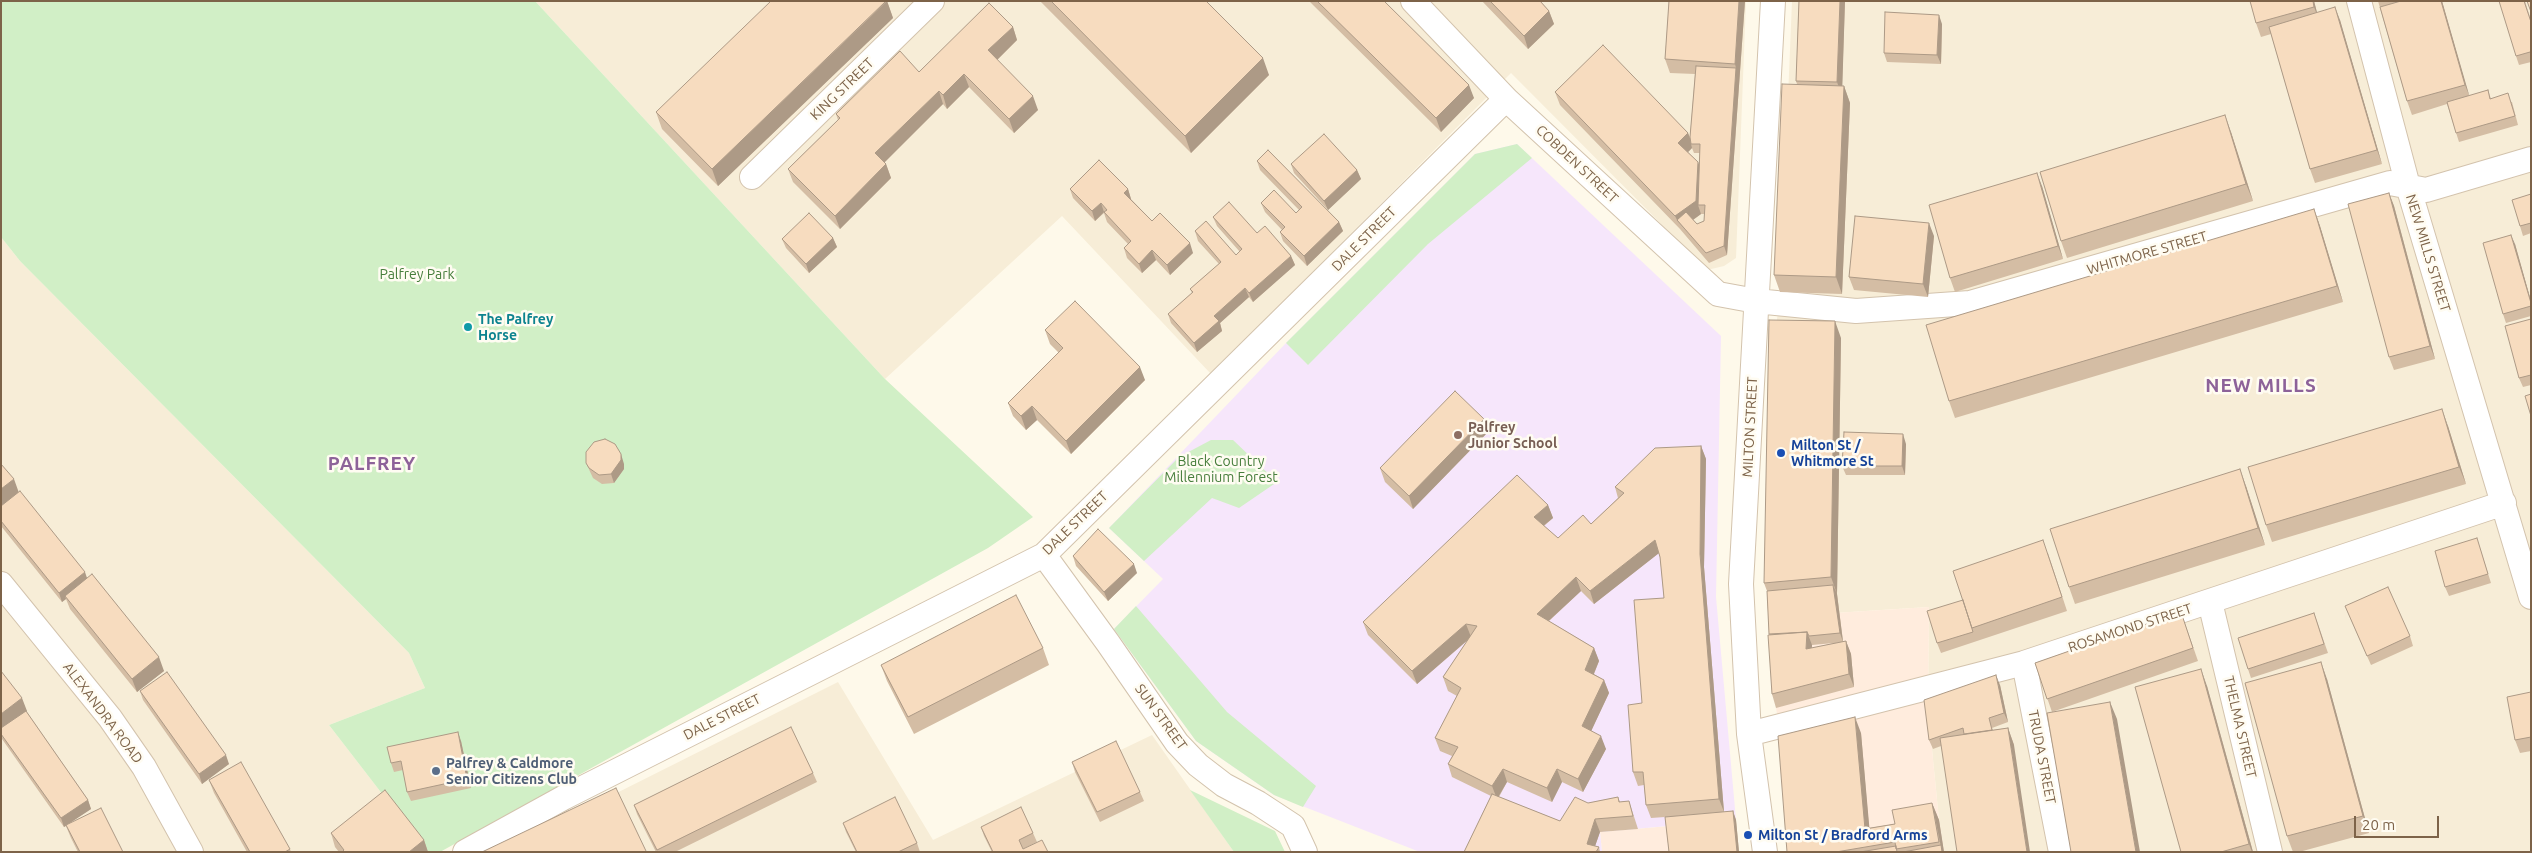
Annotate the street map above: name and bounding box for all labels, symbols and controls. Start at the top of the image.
street label: KING STREET [807,55,877,123]
street label: COBDEN STREET [1532,122,1622,206]
street label: NEW MILLS STREET [2402,192,2454,314]
street label: DALE STREET [1328,203,1400,275]
street label: WHITMORE STREET [2085,228,2209,278]
park label: Palfrey Park [379,266,455,282]
place label: The Palfrey Horse [478,311,553,344]
marker: The Palfrey Horse [462,321,474,333]
district label: NEW MILLS [2204,375,2318,397]
street label: MILTON STREET [1739,376,1761,478]
place label: Palfrey Junior School [1468,419,1557,452]
marker: Palfrey Junior School [1452,429,1464,441]
place label: Milton St / Whitmore St [1791,437,1874,470]
marker: Milton St / Whitmore St [1775,447,1787,459]
district label: PALFREY [327,453,417,475]
park label: Black Country Millennium Forest [1164,453,1278,486]
street label: DALE STREET [1039,488,1111,558]
street label: ROSAMOND STREET [2066,600,2194,656]
street label: ALEXANDRA ROAD [60,659,146,767]
street label: THELMA STREET [2220,674,2260,780]
street label: SUN STREET [1131,681,1191,753]
street label: DALE STREET [681,690,763,744]
street label: TRUDA STREET [2025,709,2059,805]
place label: Palfrey & Caldmore Senior Citizens Club [446,755,577,788]
marker: Palfrey & Caldmore Senior Citizens Club [430,765,442,777]
scale bar [2357,806,2442,838]
text: 20 m [2362,816,2395,833]
place label: Milton St / Bradford Arms [1758,827,1927,843]
marker: Milton St / Bradford Arms [1742,829,1754,841]

